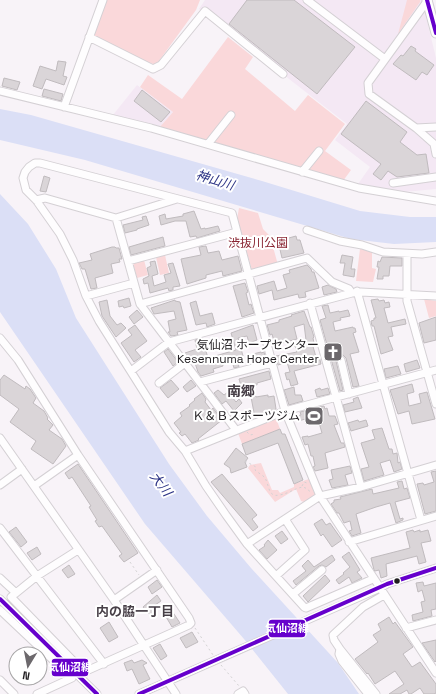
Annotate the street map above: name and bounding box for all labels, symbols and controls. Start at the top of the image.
water label: 神山川 [194,166,238,194]
park label: 渋抜川公園 [228,235,288,251]
place label: 気仙沼 ホープセンター Kesennuma Hope Center [177,337,319,367]
church icon: 気仙沼 ホープセンター Kesennuma Hope Center [322,341,344,363]
district label: 南郷 [227,382,255,400]
sports icon: Ｋ＆Ｂスポーツジム [303,405,325,427]
place label: Ｋ＆Ｂスポーツジム [192,408,300,424]
water label: 大川 [146,468,177,501]
unlabelled marker [392,576,402,586]
district label: 内の脇一丁目 [96,603,174,620]
line badge: 気仙沼線 [268,619,306,638]
text: 気仙沼線 [265,621,309,635]
north arrow [8,646,48,686]
line badge: 気仙沼線 [51,658,89,677]
text: 気仙沼線 [48,660,92,674]
text: N [21,668,31,683]

